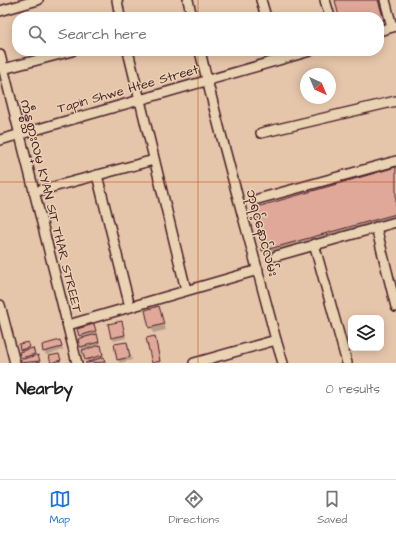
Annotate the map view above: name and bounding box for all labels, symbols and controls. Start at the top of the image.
search box [12,12,384,56]
icon: search [26,23,48,45]
text: Search here [58,24,147,45]
street label: Tapin Shwe Htee Street [56,60,201,118]
north arrow [300,68,336,104]
street label: ကဵန္စစ္သားလမ္ KYAN SIT THAR STREET [14,97,87,316]
street label: ဘုရင့်နောင်လမ်း [241,187,282,279]
map controls [348,315,384,351]
button: layers [348,315,384,351]
text: Nearby [16,377,73,401]
text: 0 results [325,380,380,398]
tab: Map [49,488,71,527]
tab: Directions [168,488,220,527]
tab: Saved [317,488,347,527]

